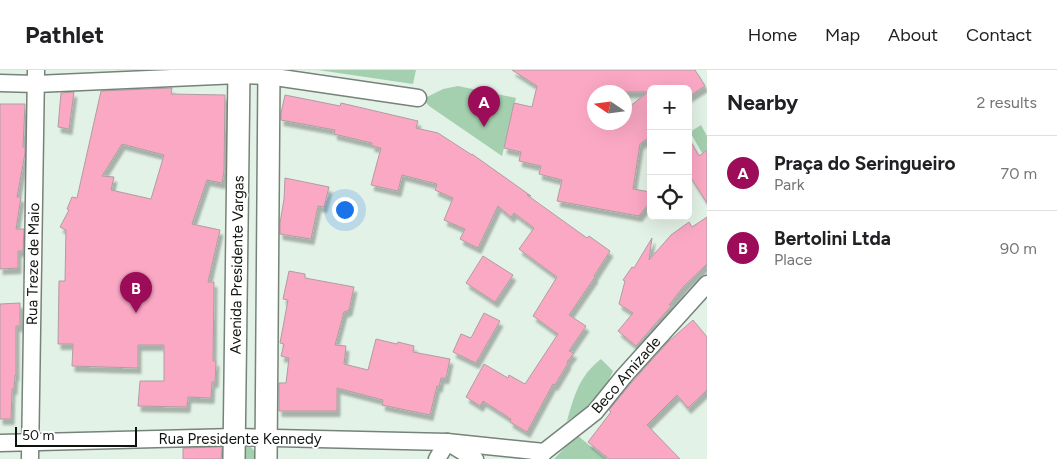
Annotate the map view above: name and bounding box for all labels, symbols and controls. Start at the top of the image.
text: Pathlet [25,20,104,49]
text: Home [748,24,797,46]
text: Map [825,24,860,46]
text: About [888,24,938,46]
text: Contact [966,24,1032,46]
north arrow [587,85,632,130]
map controls [647,85,692,220]
button: + [647,85,692,130]
pin: A [468,86,500,127]
text: Nearby [727,90,798,115]
text: 2 results [977,93,1037,112]
button: − [647,130,692,175]
text: Praça do Seringueiro [774,152,956,175]
text: A [737,164,749,183]
text: 70 m [1001,164,1037,183]
street label: Avenida Presidente Vargas [226,175,248,355]
button: locate [647,175,692,220]
text: Park [774,175,804,194]
your location [332,197,358,223]
street label: Rua Treze de Maio [23,202,43,325]
text: Bertolini Ltda [774,227,891,250]
text: B [738,239,748,258]
text: 90 m [1000,239,1037,258]
text: Place [774,250,812,269]
pin: B [120,272,152,313]
street label: Beco Amizade [588,333,664,417]
scale bar [15,424,138,447]
text: 50 m [22,427,54,444]
street label: Rua Presidente Kennedy [158,430,322,448]

